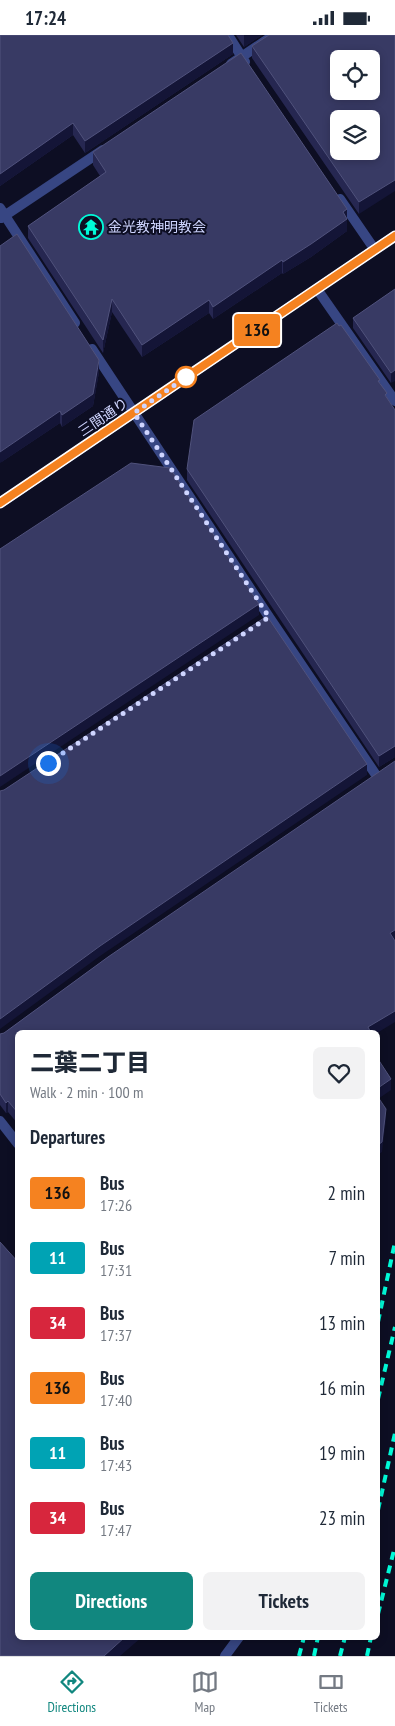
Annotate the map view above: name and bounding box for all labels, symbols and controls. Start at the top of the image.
text: 17:24 [25,6,66,30]
map controls [330,50,380,160]
button: locate [330,50,380,100]
button: layers [330,110,380,160]
temple icon: 金光教神明教会 [78,214,104,240]
place label: 金光教神明教会 [108,218,206,236]
line badge: 136 [228,314,286,346]
text: 136 [244,318,270,341]
unlabelled marker [175,366,197,388]
street label: 三間通り [75,394,131,440]
your location [36,751,61,776]
text: 二葉二丁目 [30,1047,150,1078]
button: heart [313,1047,365,1099]
text: Walk · 2 min · 100 m [30,1082,143,1102]
text: Departures [30,1125,105,1149]
text: Bus [100,1171,124,1195]
text: 136 [45,1181,70,1204]
text: 2 min [328,1181,365,1205]
text: 17:26 [100,1195,132,1215]
text: Bus [100,1236,124,1260]
text: 11 [49,1246,66,1269]
text: 7 min [328,1246,365,1270]
text: 17:31 [100,1260,132,1280]
text: Bus [100,1301,124,1325]
text: 34 [49,1311,66,1334]
text: 13 min [319,1311,365,1335]
text: 17:37 [100,1325,132,1345]
text: Bus [100,1366,124,1390]
text: 136 [45,1376,70,1399]
text: 16 min [319,1376,365,1400]
text: 17:40 [100,1390,132,1410]
text: Bus [100,1431,124,1455]
text: 11 [49,1441,66,1464]
text: 19 min [319,1441,365,1465]
text: 17:43 [100,1455,132,1475]
text: Bus [100,1496,124,1520]
text: 34 [49,1506,66,1529]
text: 23 min [319,1506,365,1530]
text: 17:47 [100,1520,132,1540]
button: Directions [30,1572,193,1630]
button: Tickets [203,1572,365,1630]
tab: Directions [47,1668,96,1716]
tab: Map [191,1668,219,1716]
tab: Tickets [314,1668,348,1716]

